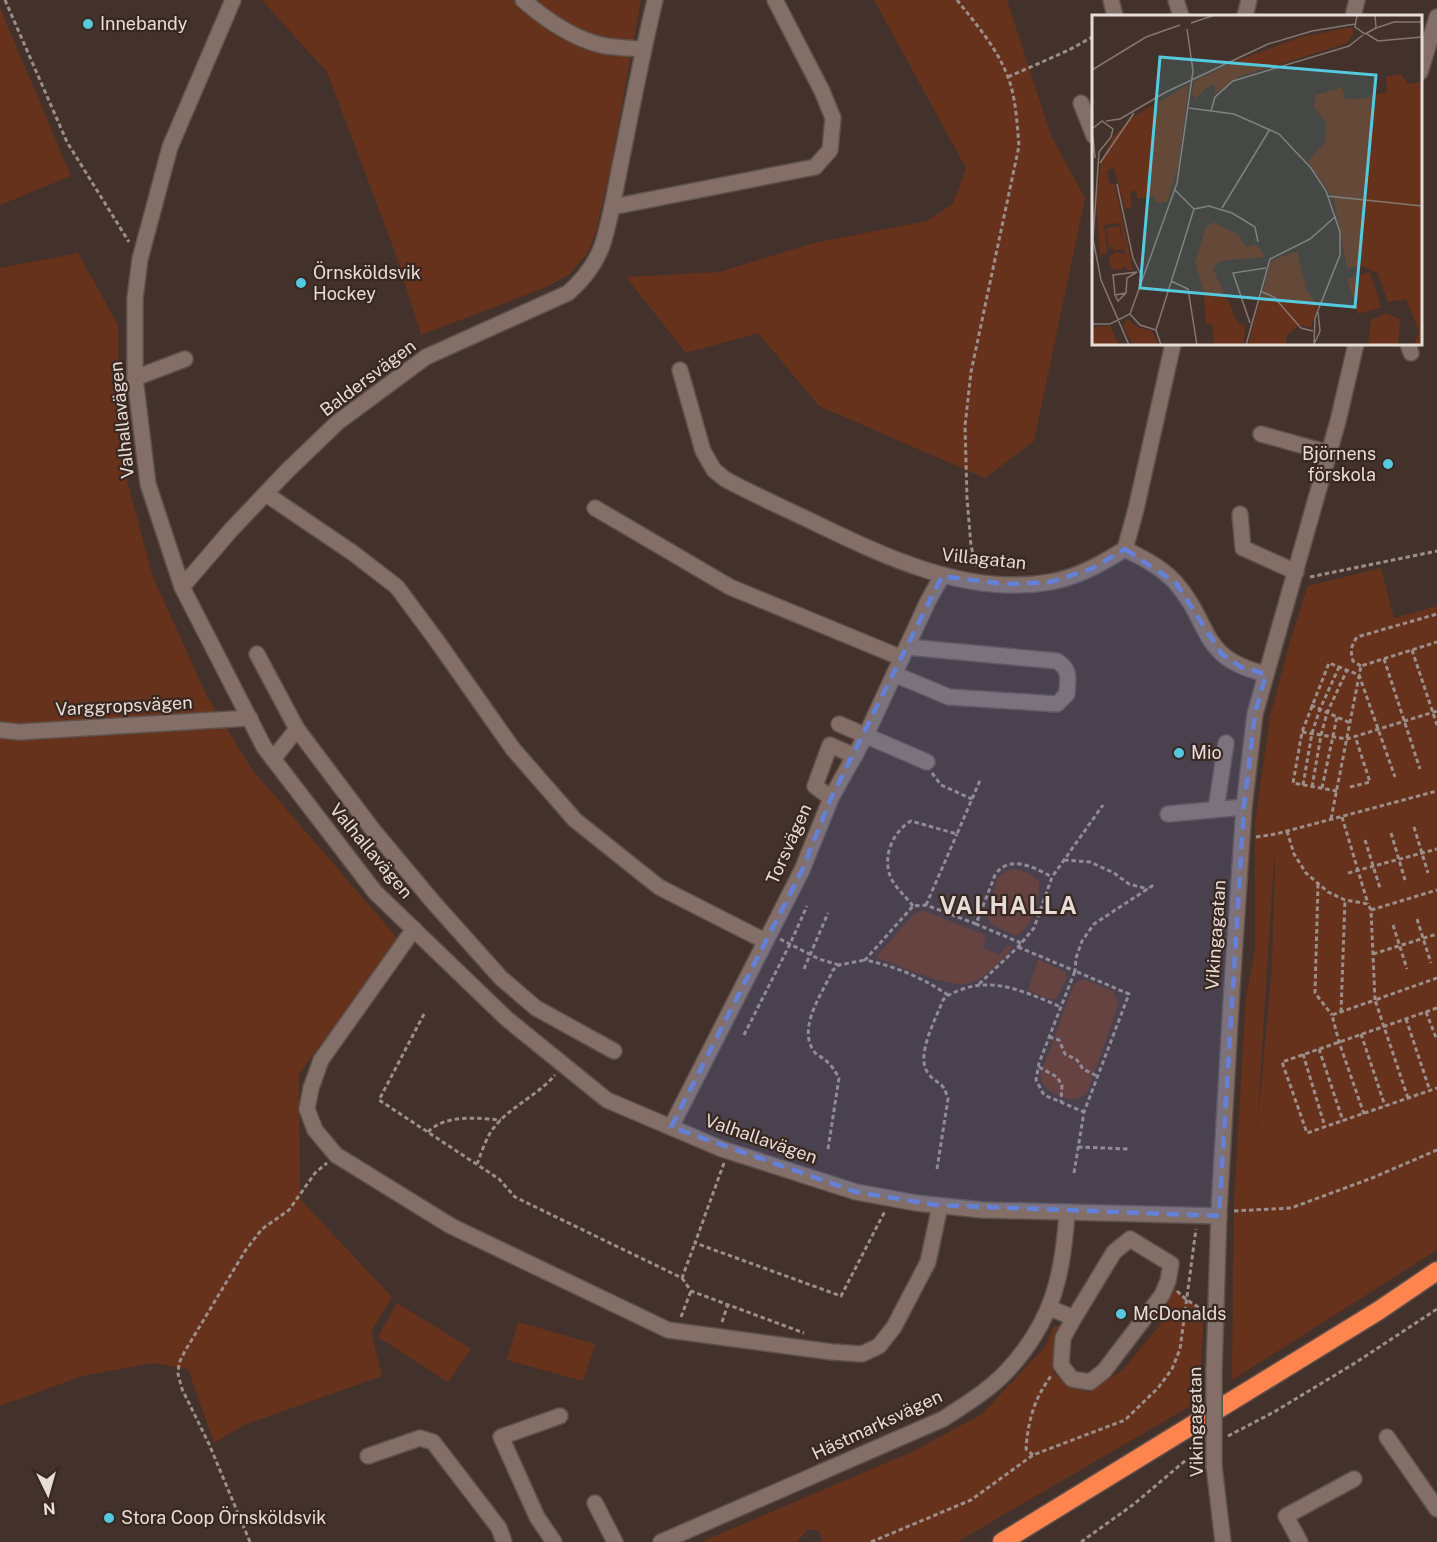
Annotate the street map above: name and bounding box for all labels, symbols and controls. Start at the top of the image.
place label: Innebandy [100,13,188,34]
inset map [1092,15,1422,345]
marker: Innebandy [81,17,95,31]
place label: Örnsköldsvik Hockey [313,261,421,304]
marker: Örnsköldsvik Hockey [294,276,308,290]
street label: Baldersvägen [316,335,420,420]
street label: Valhallavägen [105,361,138,480]
place label: Björnens förskola [1302,443,1376,485]
marker: Björnens förskola [1381,457,1395,471]
street label: Villagatan [941,544,1027,573]
street label: Varggropsvägen [55,691,193,720]
place label: Mio [1191,742,1222,763]
marker: Mio [1172,746,1186,760]
street label: Valhallavägen [326,799,417,902]
street label: Torsvägen [761,800,816,887]
street label: Vikingagatan [1201,879,1230,991]
district label: VALHALLA [940,891,1078,919]
street label: Valhallavägen [702,1109,820,1168]
place label: McDonalds [1133,1303,1226,1324]
marker: McDonalds [1114,1307,1128,1321]
street label: Vikingagatan [1184,1367,1207,1477]
street label: Hästmarksvägen [808,1385,945,1464]
north arrow [18,1464,78,1524]
text: N [42,1498,56,1518]
place label: Stora Coop Örnsköldsvik [121,1506,326,1528]
marker: Stora Coop Örnsköldsvik [102,1511,116,1525]

